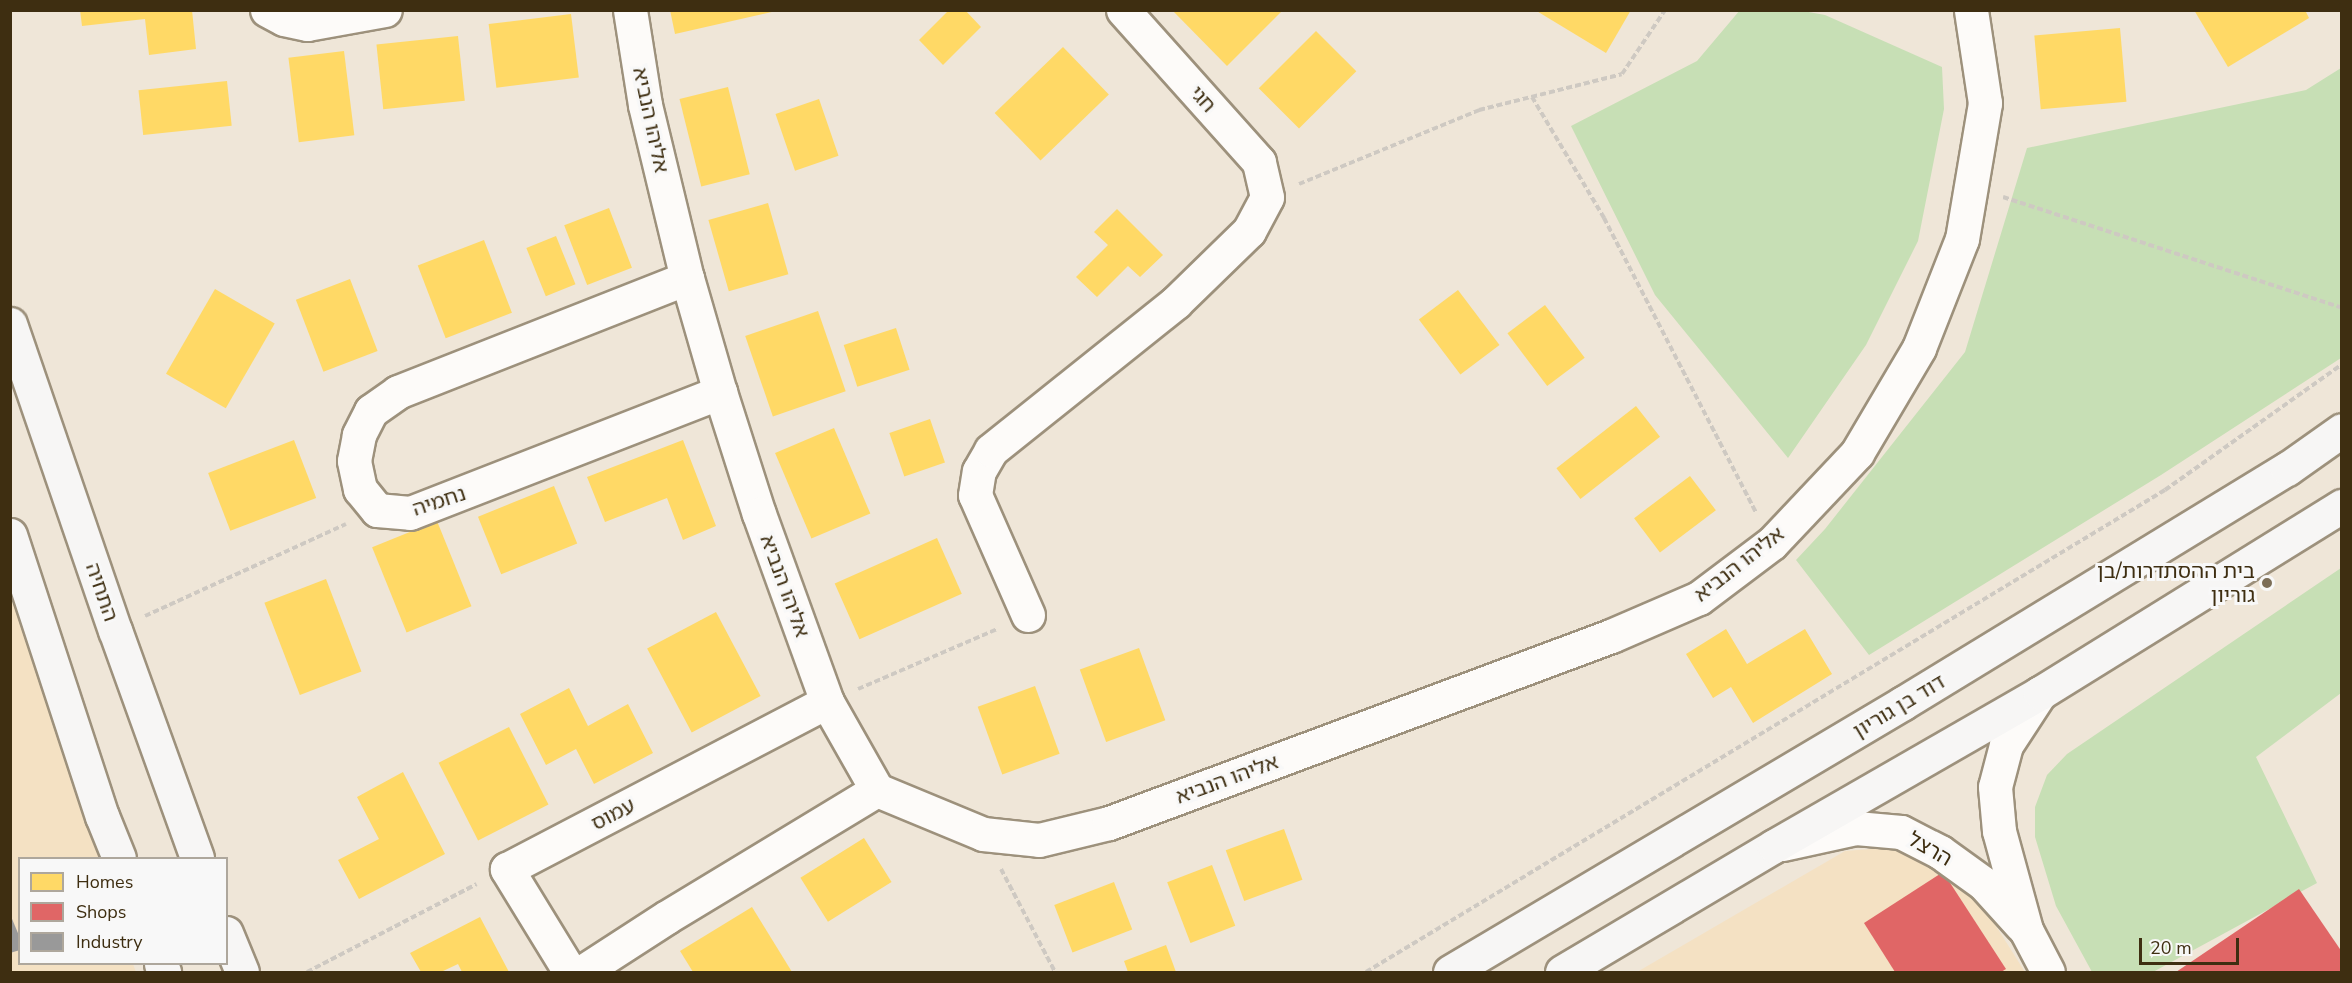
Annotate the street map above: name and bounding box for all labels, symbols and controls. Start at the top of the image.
street label: אליהו הנביא [628,65,674,175]
street label: חגי [1185,80,1221,118]
street label: נחמיה [409,481,469,521]
street label: אליהו הנביא [1689,521,1789,607]
street label: אליהו הנביא [755,531,815,641]
place label: בית ההסתדרות/בן גוריון [2097,558,2255,608]
street label: התחיה [80,559,124,625]
marker: בית ההסתדרות/בן גוריון [2260,576,2274,590]
street label: דוד בן גוריון [1848,669,1950,743]
street label: אליהו הנביא [1172,749,1282,809]
street label: עמוס [587,792,639,836]
street label: הרצל [1903,826,1957,872]
legend [18,857,228,965]
text: Homes [76,870,133,894]
text: Shops [76,900,126,924]
scale bar [2142,926,2242,964]
text: Industry [76,930,143,954]
text: 20 m [2150,936,2192,960]

